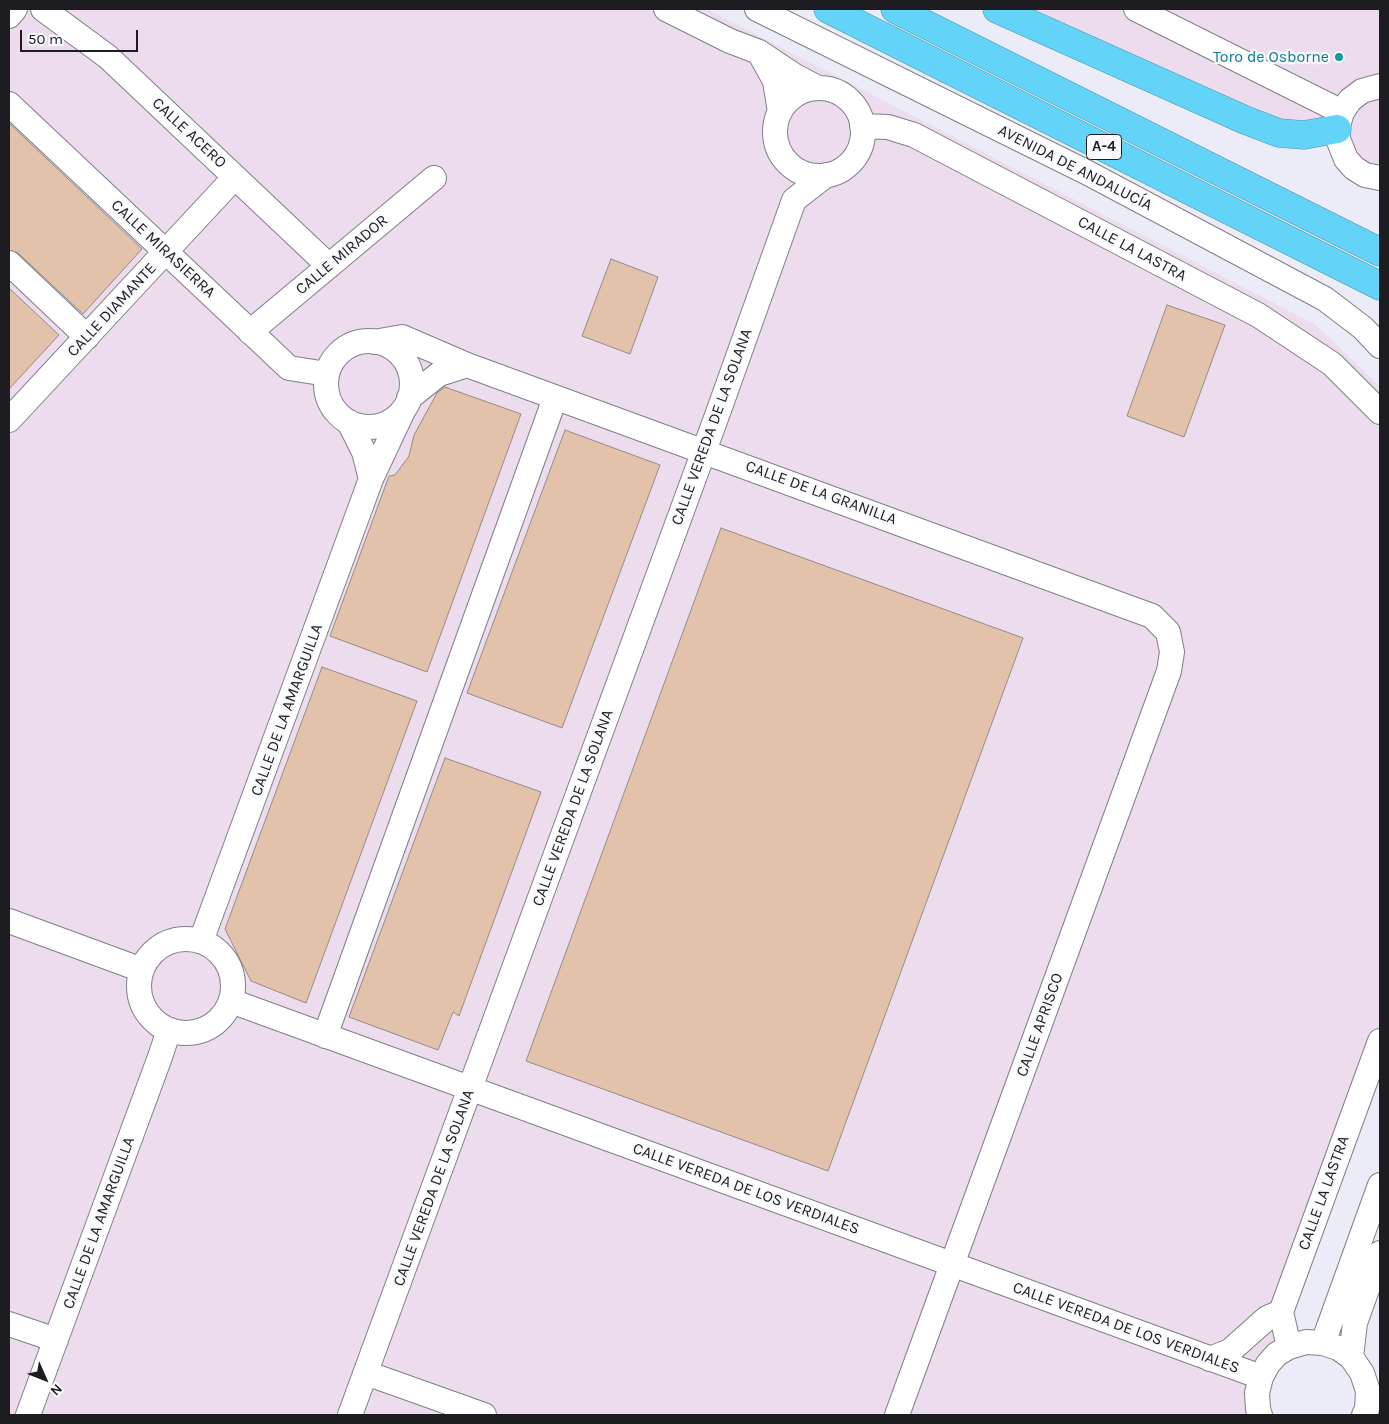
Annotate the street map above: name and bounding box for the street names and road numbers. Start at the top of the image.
street label: CALLE ACERO [148,94,230,172]
street label: AVENIDA DE ANDALUCÍA [995,121,1155,215]
road number: A-4 [1086,134,1122,160]
street label: CALLE MIRASIERRA [107,196,219,302]
street label: CALLE MIRADOR [292,211,392,299]
street label: CALLE LA LASTRA [1074,212,1190,286]
street label: CALLE DIAMANTE [63,259,161,361]
street label: CALLE VEREDA DE LA SOLANA [667,326,757,528]
street label: CALLE DE LA GRANILLA [743,457,899,529]
street label: CALLE DE LA AMARGUILLA [247,621,327,799]
street label: CALLE VEREDA DE LA SOLANA [528,707,618,909]
street label: CALLE APRISCO [1012,971,1068,1079]
street label: CALLE VEREDA DE LA SOLANA [389,1087,479,1289]
street label: CALLE LA LASTRA [1294,1133,1354,1253]
street label: CALLE DE LA AMARGUILLA [59,1134,139,1312]
street label: CALLE VEREDA DE LOS VERDIALES [630,1139,862,1239]
street label: CALLE VEREDA DE LOS VERDIALES [1010,1278,1242,1378]

